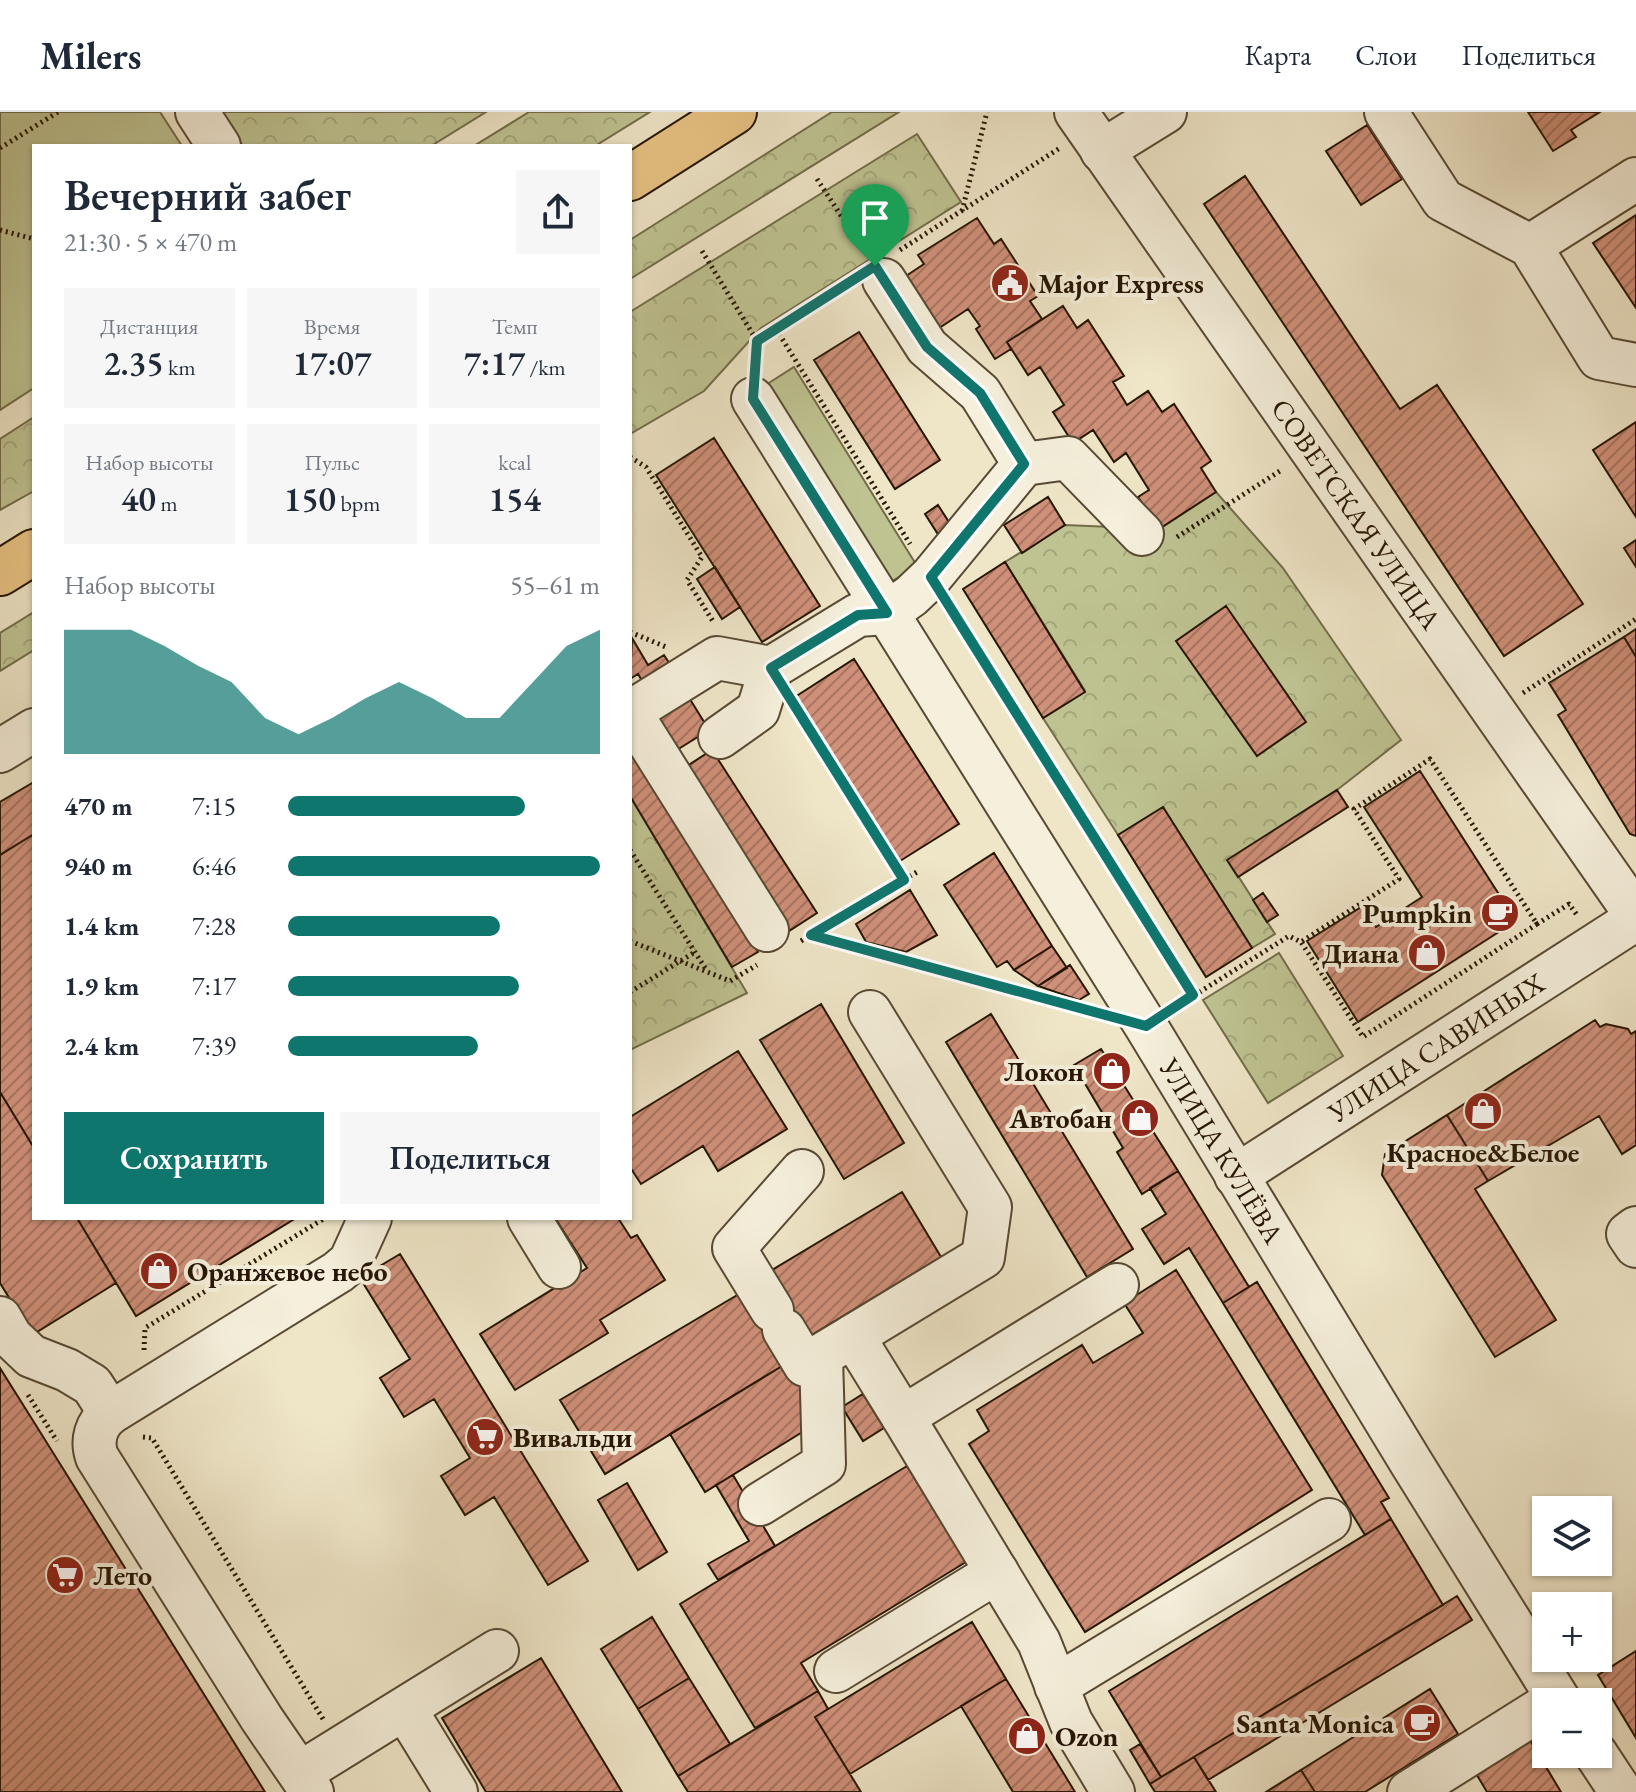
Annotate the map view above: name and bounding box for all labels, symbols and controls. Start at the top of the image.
text: Milers [40,31,142,80]
text: Карта [1244,37,1311,73]
text: Слои [1355,37,1417,73]
text: Поделиться [1461,37,1596,73]
text: Вечерний забег [64,166,351,223]
button: share [516,170,600,254]
pin [841,184,909,266]
icon: arrive [853,196,897,240]
text: 21:30 · 5 × 470 m [64,225,237,259]
public building icon: Major Express [989,262,1031,304]
place label: Major Express [1038,265,1204,301]
text: Дистанция [100,312,198,341]
text: Время [304,312,360,341]
text: Темп [492,312,538,341]
text: 2.35 [103,341,164,385]
text: 17:07 [293,341,371,385]
text: 7:17 [464,341,525,385]
text: km [164,353,196,382]
text: /km [525,353,566,382]
street label: СОВЕТСКАЯ УЛИЦА [1263,392,1450,637]
text: Набор высоты [85,448,213,477]
text: Пульс [304,448,360,477]
text: kcal [498,448,531,477]
text: 40 [121,477,156,521]
text: 150 [284,477,336,521]
text: 154 [489,477,541,521]
text: m [156,489,178,518]
text: bpm [336,489,380,518]
text: Набор высоты [64,568,215,602]
text: 55–61 m [510,568,600,602]
text: 470 m [64,789,132,823]
text: 7:15 [192,789,236,823]
text: 940 m [64,849,132,883]
text: 6:46 [192,849,236,883]
cafe icon: Pumpkin [1479,892,1521,934]
place label: Pumpkin [1363,895,1472,931]
text: 1.4 km [64,909,139,943]
text: 7:28 [192,909,236,943]
shop icon: Диана [1406,932,1448,974]
place label: Диана [1322,935,1400,971]
street label: УЛИЦА САВИНЫХ [1320,964,1551,1131]
text: 1.9 km [64,969,139,1003]
text: 7:17 [192,969,236,1003]
text: 2.4 km [64,1029,139,1063]
text: 7:39 [192,1029,236,1063]
shop icon: Локон [1091,1050,1133,1092]
street label: УЛИЦА КУЛЁВА [1151,1050,1292,1251]
place label: Локон [1004,1053,1084,1089]
shop icon: Красное&Белое [1462,1090,1504,1132]
shop icon: Автобан [1119,1097,1161,1139]
place label: Автобан [1008,1100,1112,1136]
button: Сохранить [64,1112,324,1204]
button: Поделиться [340,1112,600,1204]
place label: Красное&Белое [1387,1134,1579,1170]
shop icon: Оранжевое небо [138,1250,180,1292]
place label: Оранжевое небо [187,1253,388,1289]
supermarket icon: Вивальди [464,1416,506,1458]
place label: Вивальди [513,1419,632,1455]
map controls [1532,1496,1612,1768]
button: layers [1532,1496,1612,1576]
supermarket icon: Лето [44,1554,86,1596]
place label: Лето [93,1557,152,1593]
button: + [1532,1592,1612,1672]
button: − [1532,1688,1612,1768]
cafe icon: Santa Monica [1401,1702,1443,1744]
place label: Santa Monica [1236,1705,1395,1741]
shop icon: Ozon [1006,1715,1048,1757]
place label: Ozon [1055,1718,1119,1754]

